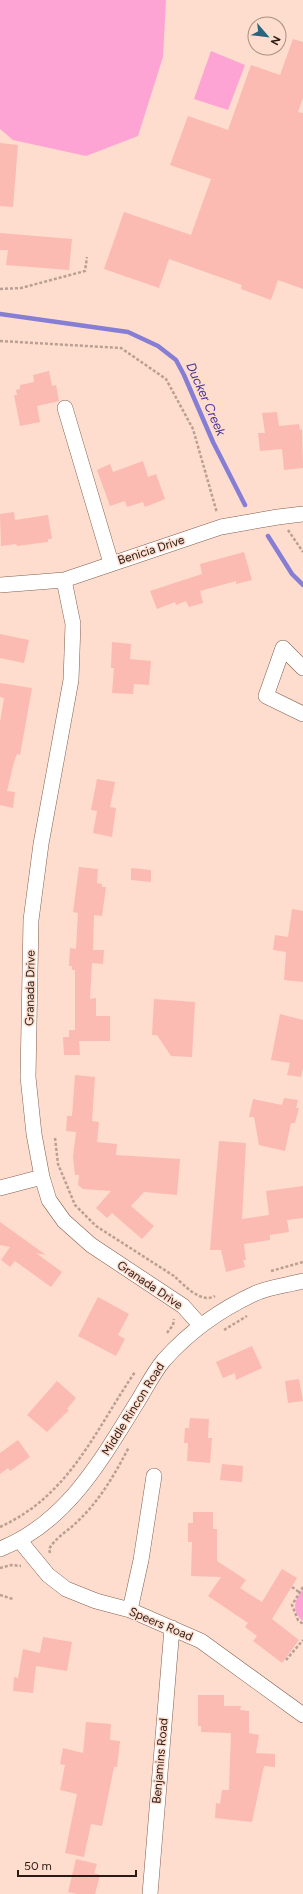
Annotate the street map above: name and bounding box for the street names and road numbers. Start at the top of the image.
street label: Benicia Drive [116,532,187,567]
street label: Granada Drive [22,949,38,1026]
street label: Granada Drive [115,1258,186,1312]
street label: Middle Rincon Road [99,1360,167,1458]
street label: Speers Road [127,1604,195,1644]
street label: Benjamins Road [149,1718,171,1804]

